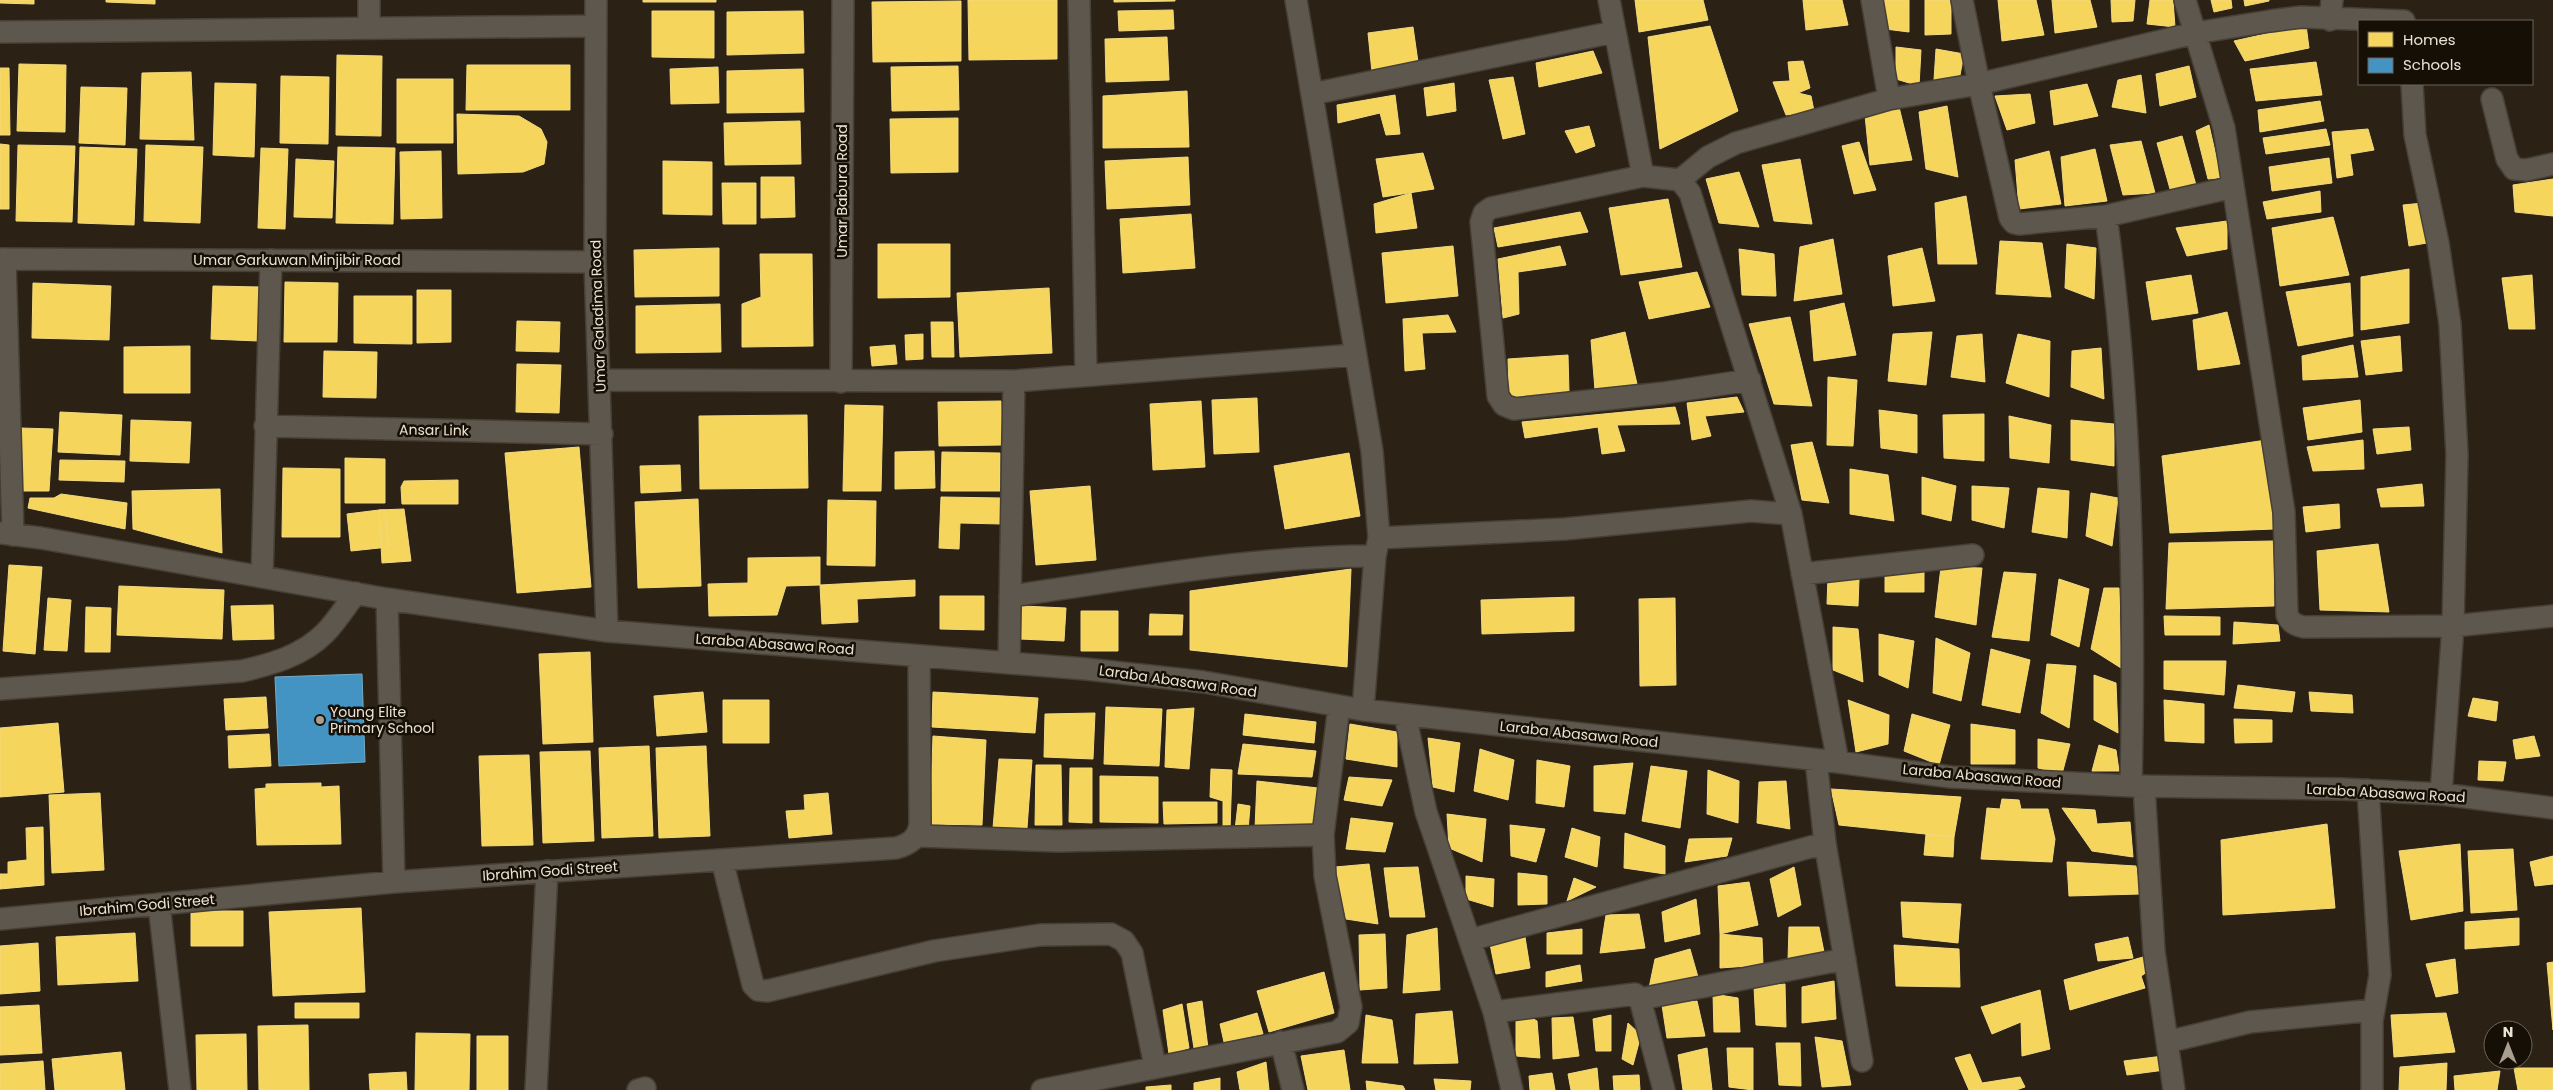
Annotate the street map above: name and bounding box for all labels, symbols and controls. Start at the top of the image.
legend [2358,20,2533,85]
text: Homes [2403,29,2456,50]
text: Schools [2403,54,2461,75]
street label: Umar Babura Road [832,124,852,258]
street label: Umar Galadima Road [585,239,611,393]
street label: Umar Garkuwan Minjibir Road [193,250,401,270]
street label: Ansar Link [399,419,470,441]
street label: Laraba Abasawa Road [695,628,855,660]
street label: Laraba Abasawa Road [1098,660,1258,702]
place label: Young Elite Primary School [330,702,435,738]
marker: Young Elite Primary School [314,714,326,726]
street label: Laraba Abasawa Road [1499,716,1659,752]
street label: Laraba Abasawa Road [1902,759,2062,793]
street label: Laraba Abasawa Road [2306,779,2466,807]
street label: Ibrahim Godi Street [482,856,618,886]
street label: Ibrahim Godi Street [79,889,215,921]
north arrow [2483,1020,2533,1070]
text: N [2503,1022,2513,1042]

